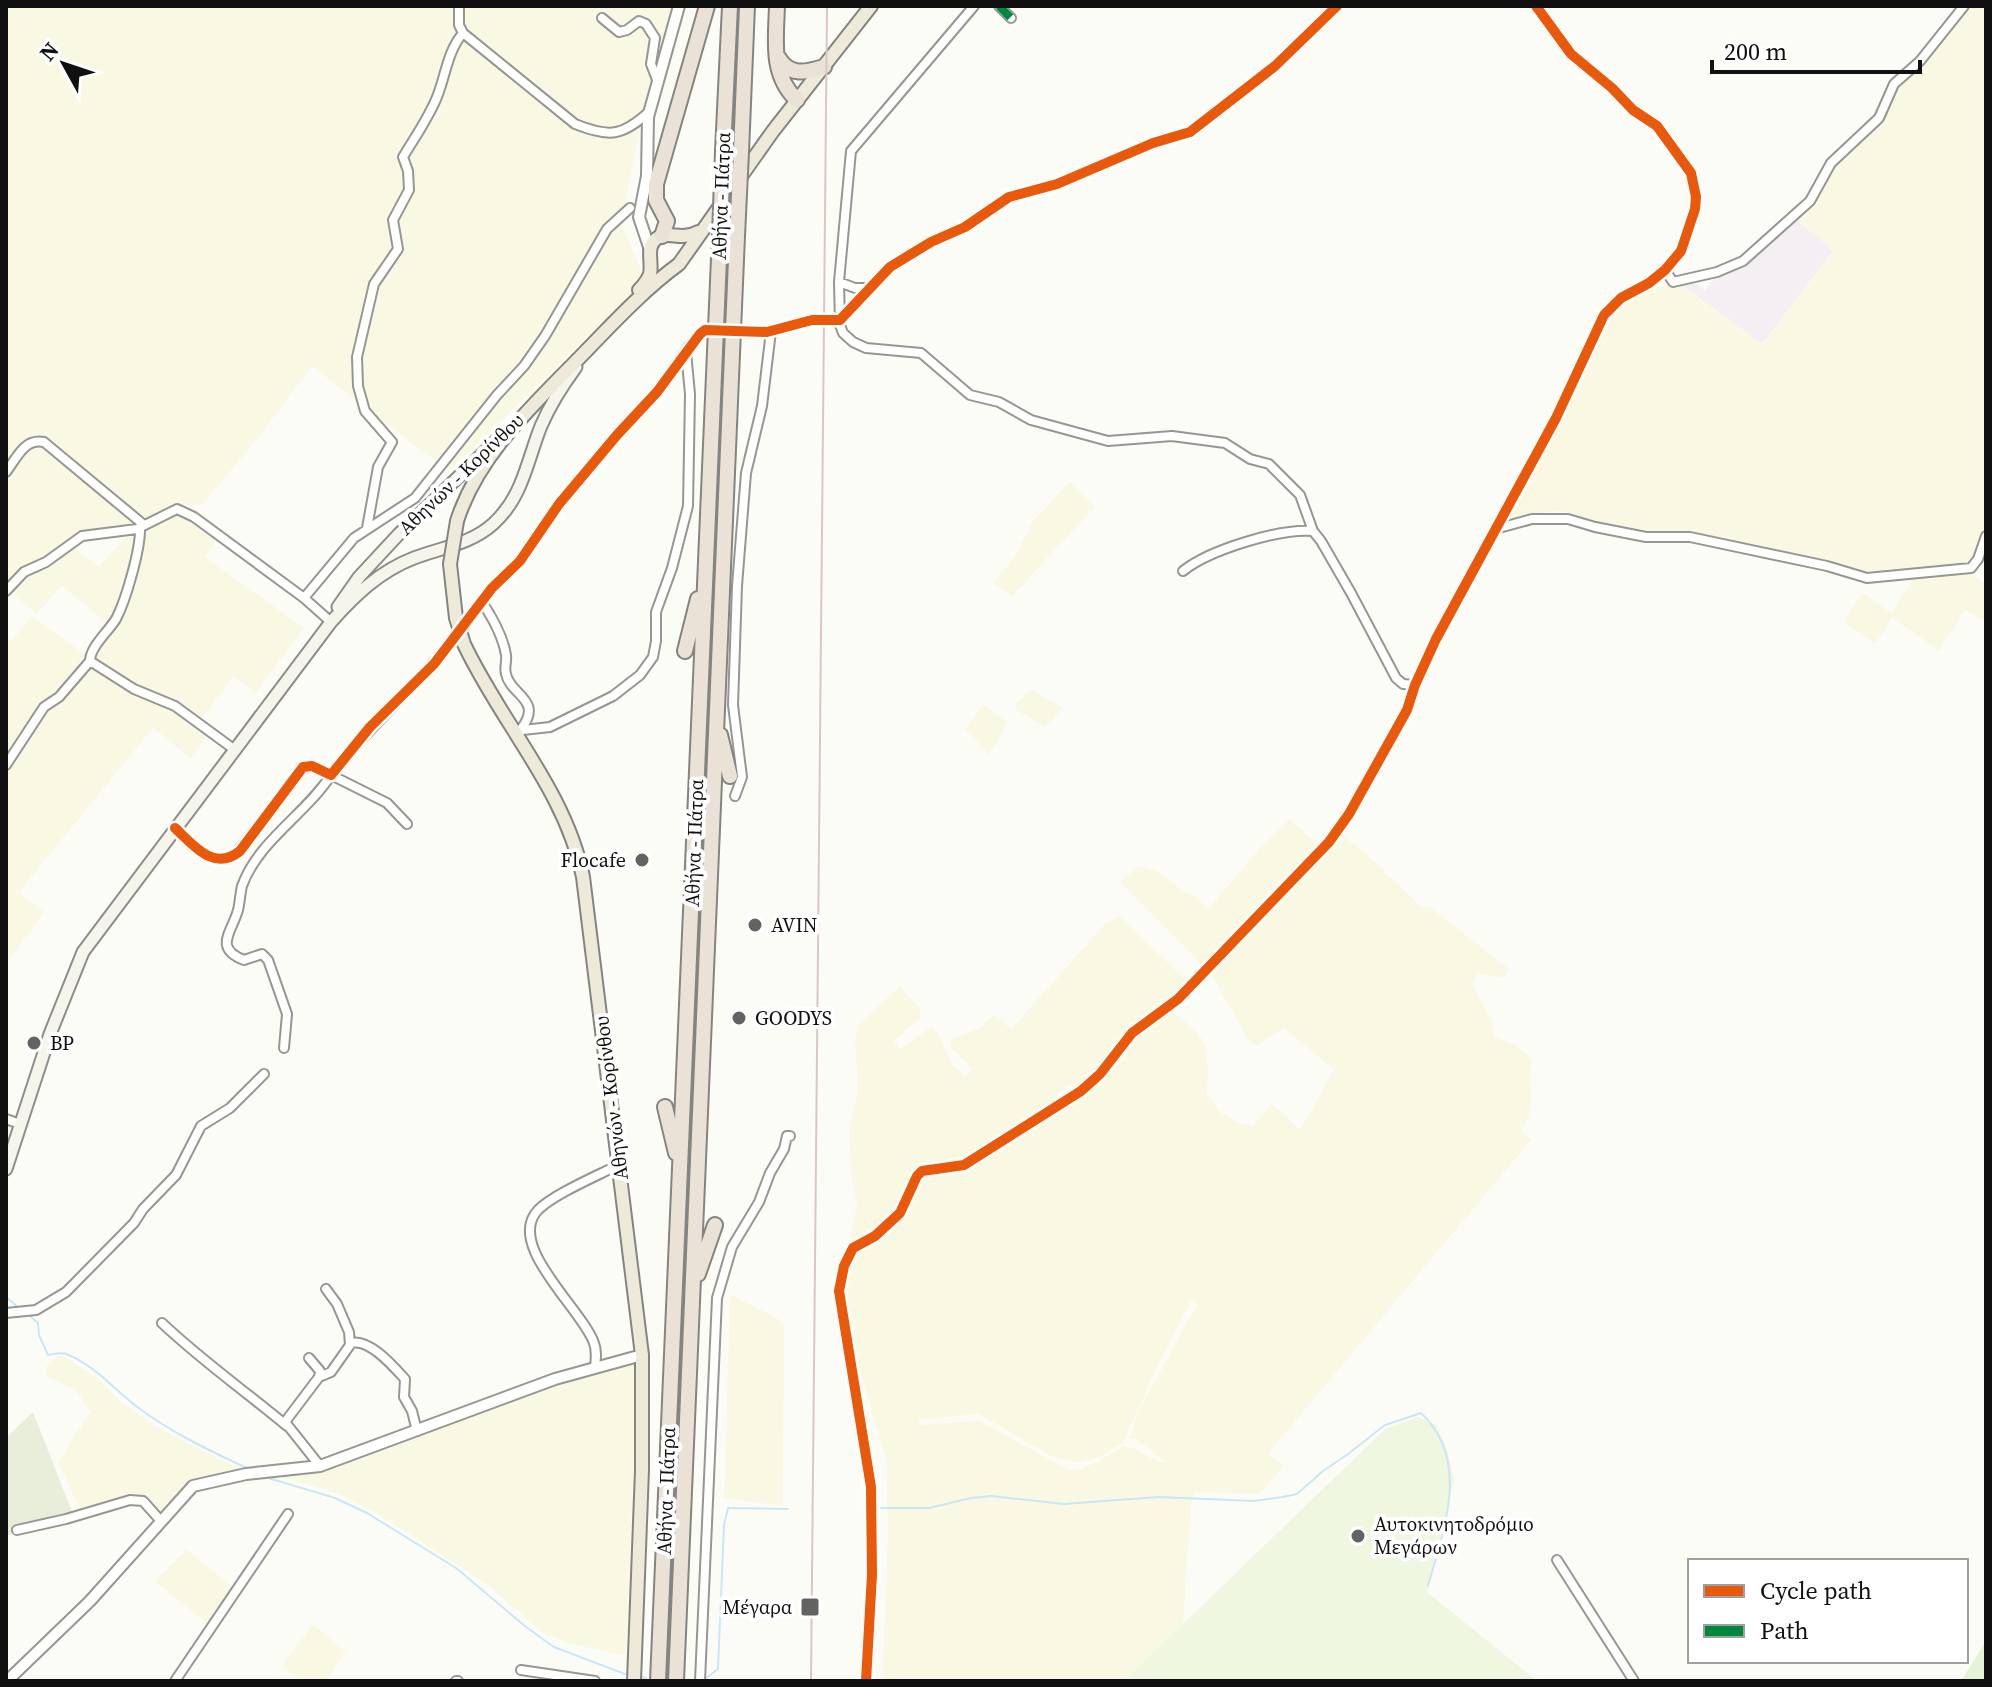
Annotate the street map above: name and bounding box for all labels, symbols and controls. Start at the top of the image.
north arrow [24,24,104,104]
scale bar [1712,24,1920,74]
text: N [32,35,65,67]
text: 200 m [1724,35,1787,68]
street label: Αθήνα - Πάτρα [705,132,737,260]
street label: Αθηνών - Κορίνθου [392,407,530,541]
street label: Αθήνα - Πάτρα [678,779,710,907]
place label: Flocafe [561,846,626,874]
marker: Flocafe [633,851,651,869]
place label: AVIN [771,911,818,939]
marker: AVIN [746,916,764,934]
place label: GOODYS [755,1004,832,1032]
marker: GOODYS [730,1009,748,1027]
street label: Αθηνών - Κορίνθου [587,1014,635,1182]
place label: BP [50,1029,74,1057]
marker: BP [25,1034,43,1052]
street label: Αθήνα - Πάτρα [650,1427,682,1555]
place label: Αυτοκινητοδρόμιο Μεγάρων [1374,1510,1534,1561]
marker: Αυτοκινητοδρόμιο Μεγάρων [1349,1527,1367,1545]
legend [1688,1559,1968,1663]
text: Cycle path [1760,1574,1872,1607]
place label: Μέγαρα [723,1593,792,1621]
marker: Μέγαρα [799,1596,821,1618]
text: Path [1760,1614,1809,1647]

